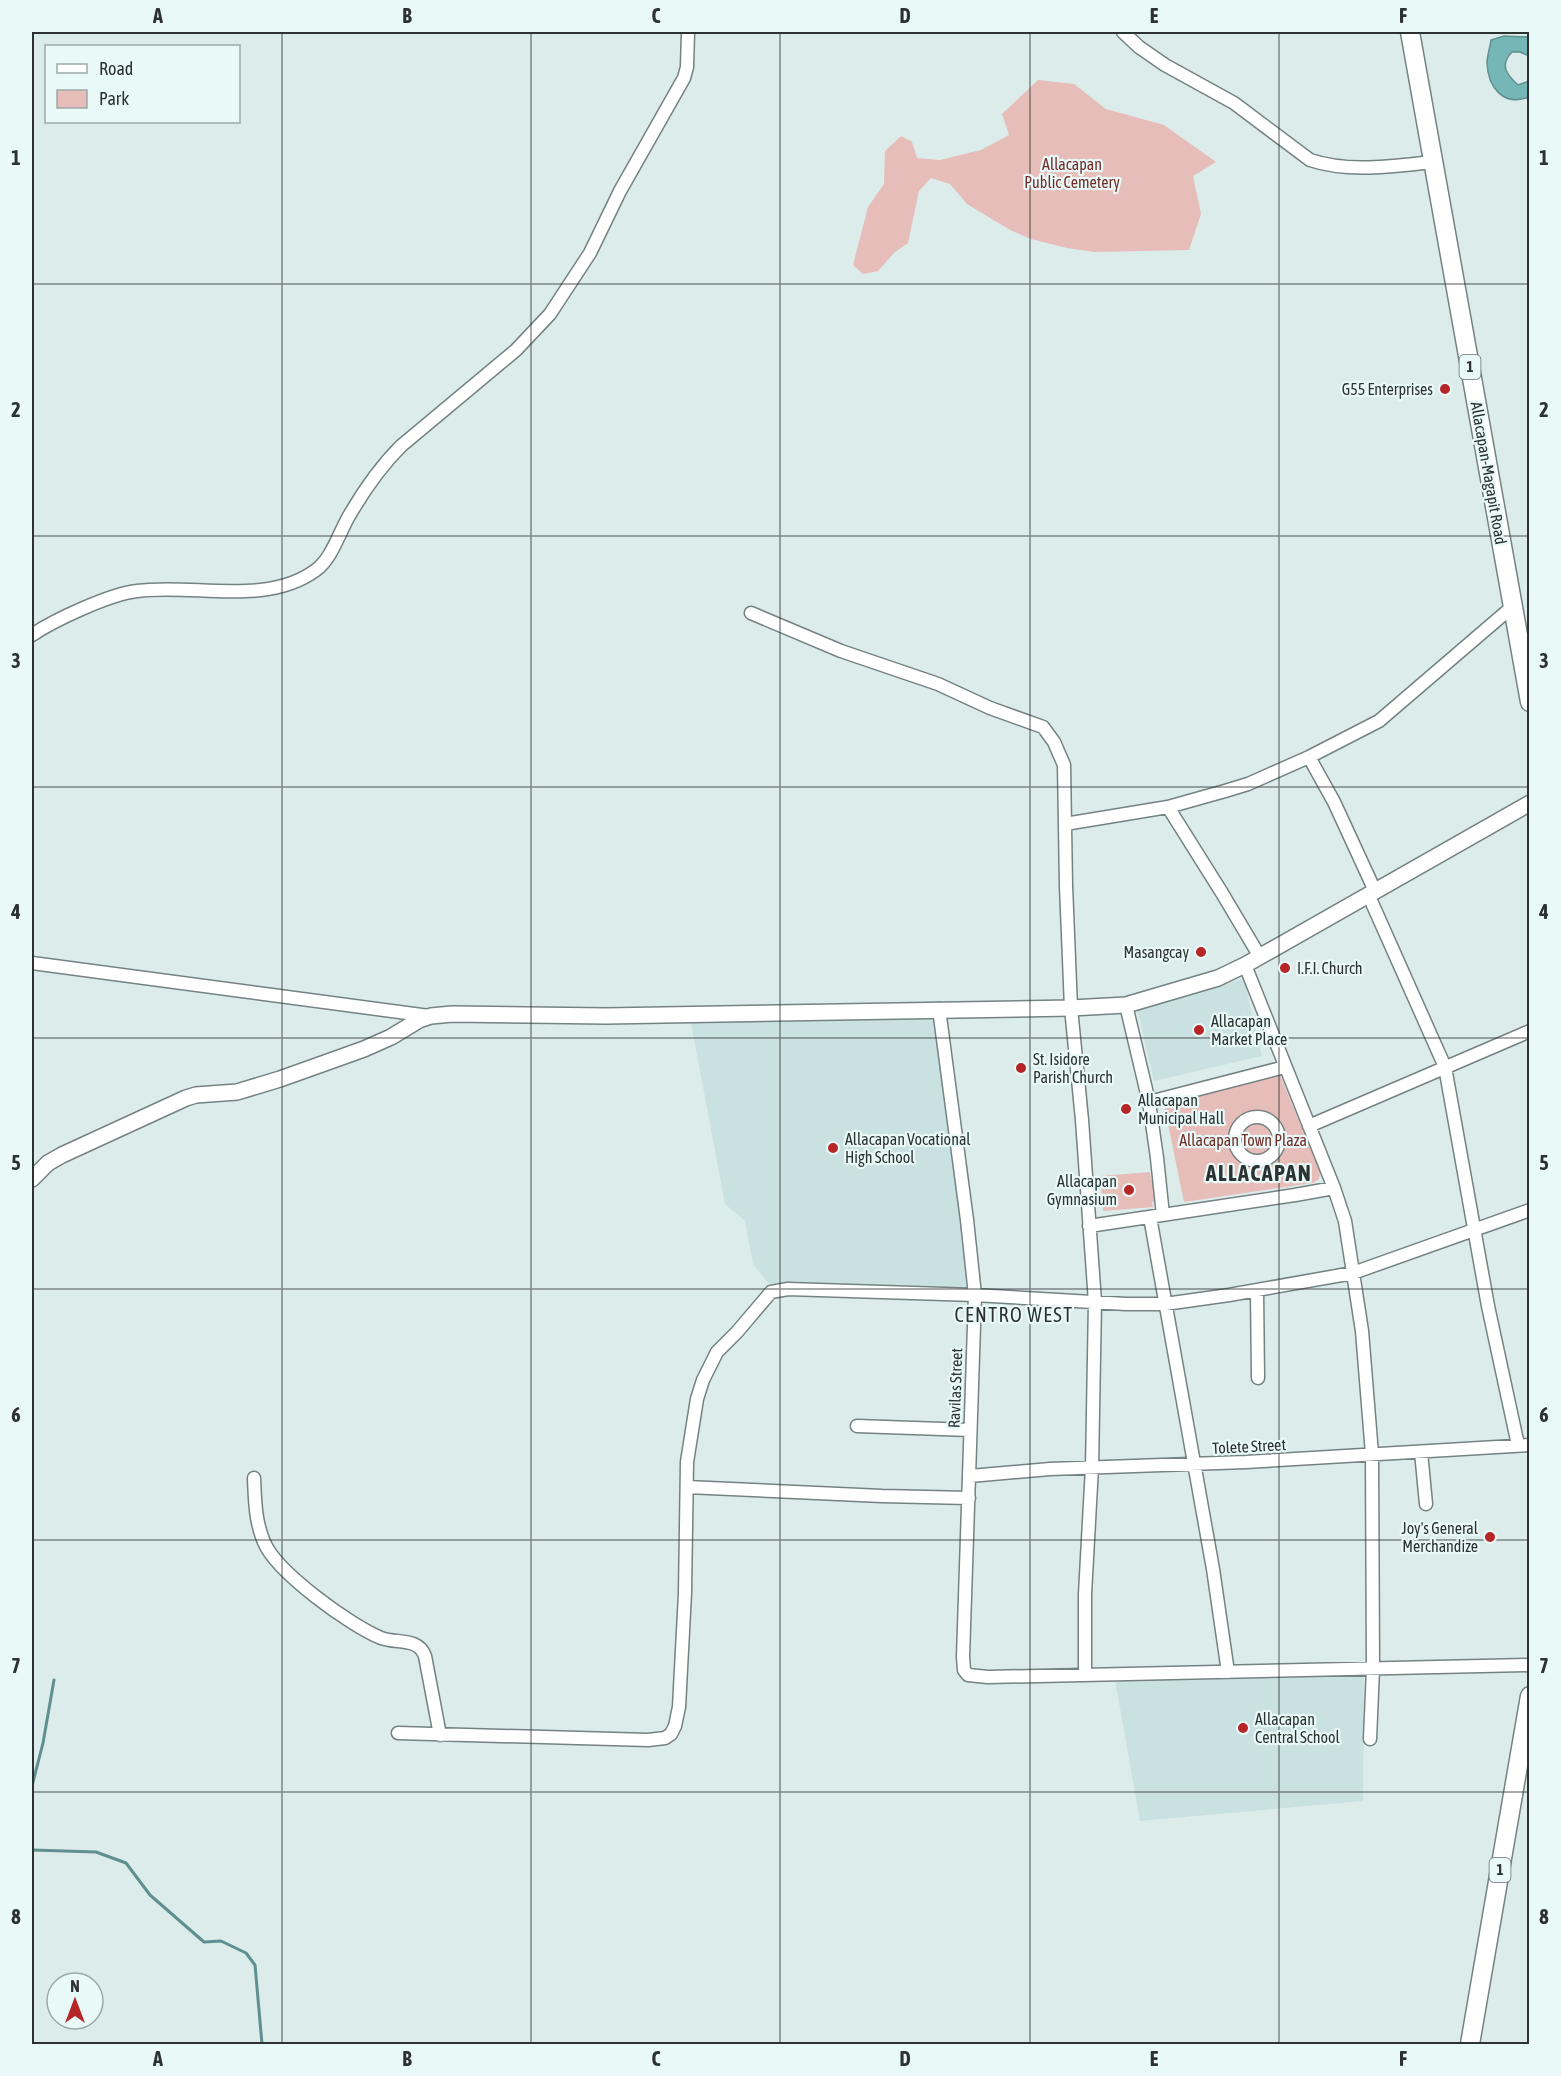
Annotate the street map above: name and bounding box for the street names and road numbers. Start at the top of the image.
road number: 1 [1460,355,1480,379]
street label: Allacapan-Magapit Road [1467,400,1510,546]
street label: Ravilas Street [945,1347,965,1428]
street label: Tolete Street [1212,1435,1287,1457]
road number: 1 [1490,1858,1510,1882]

